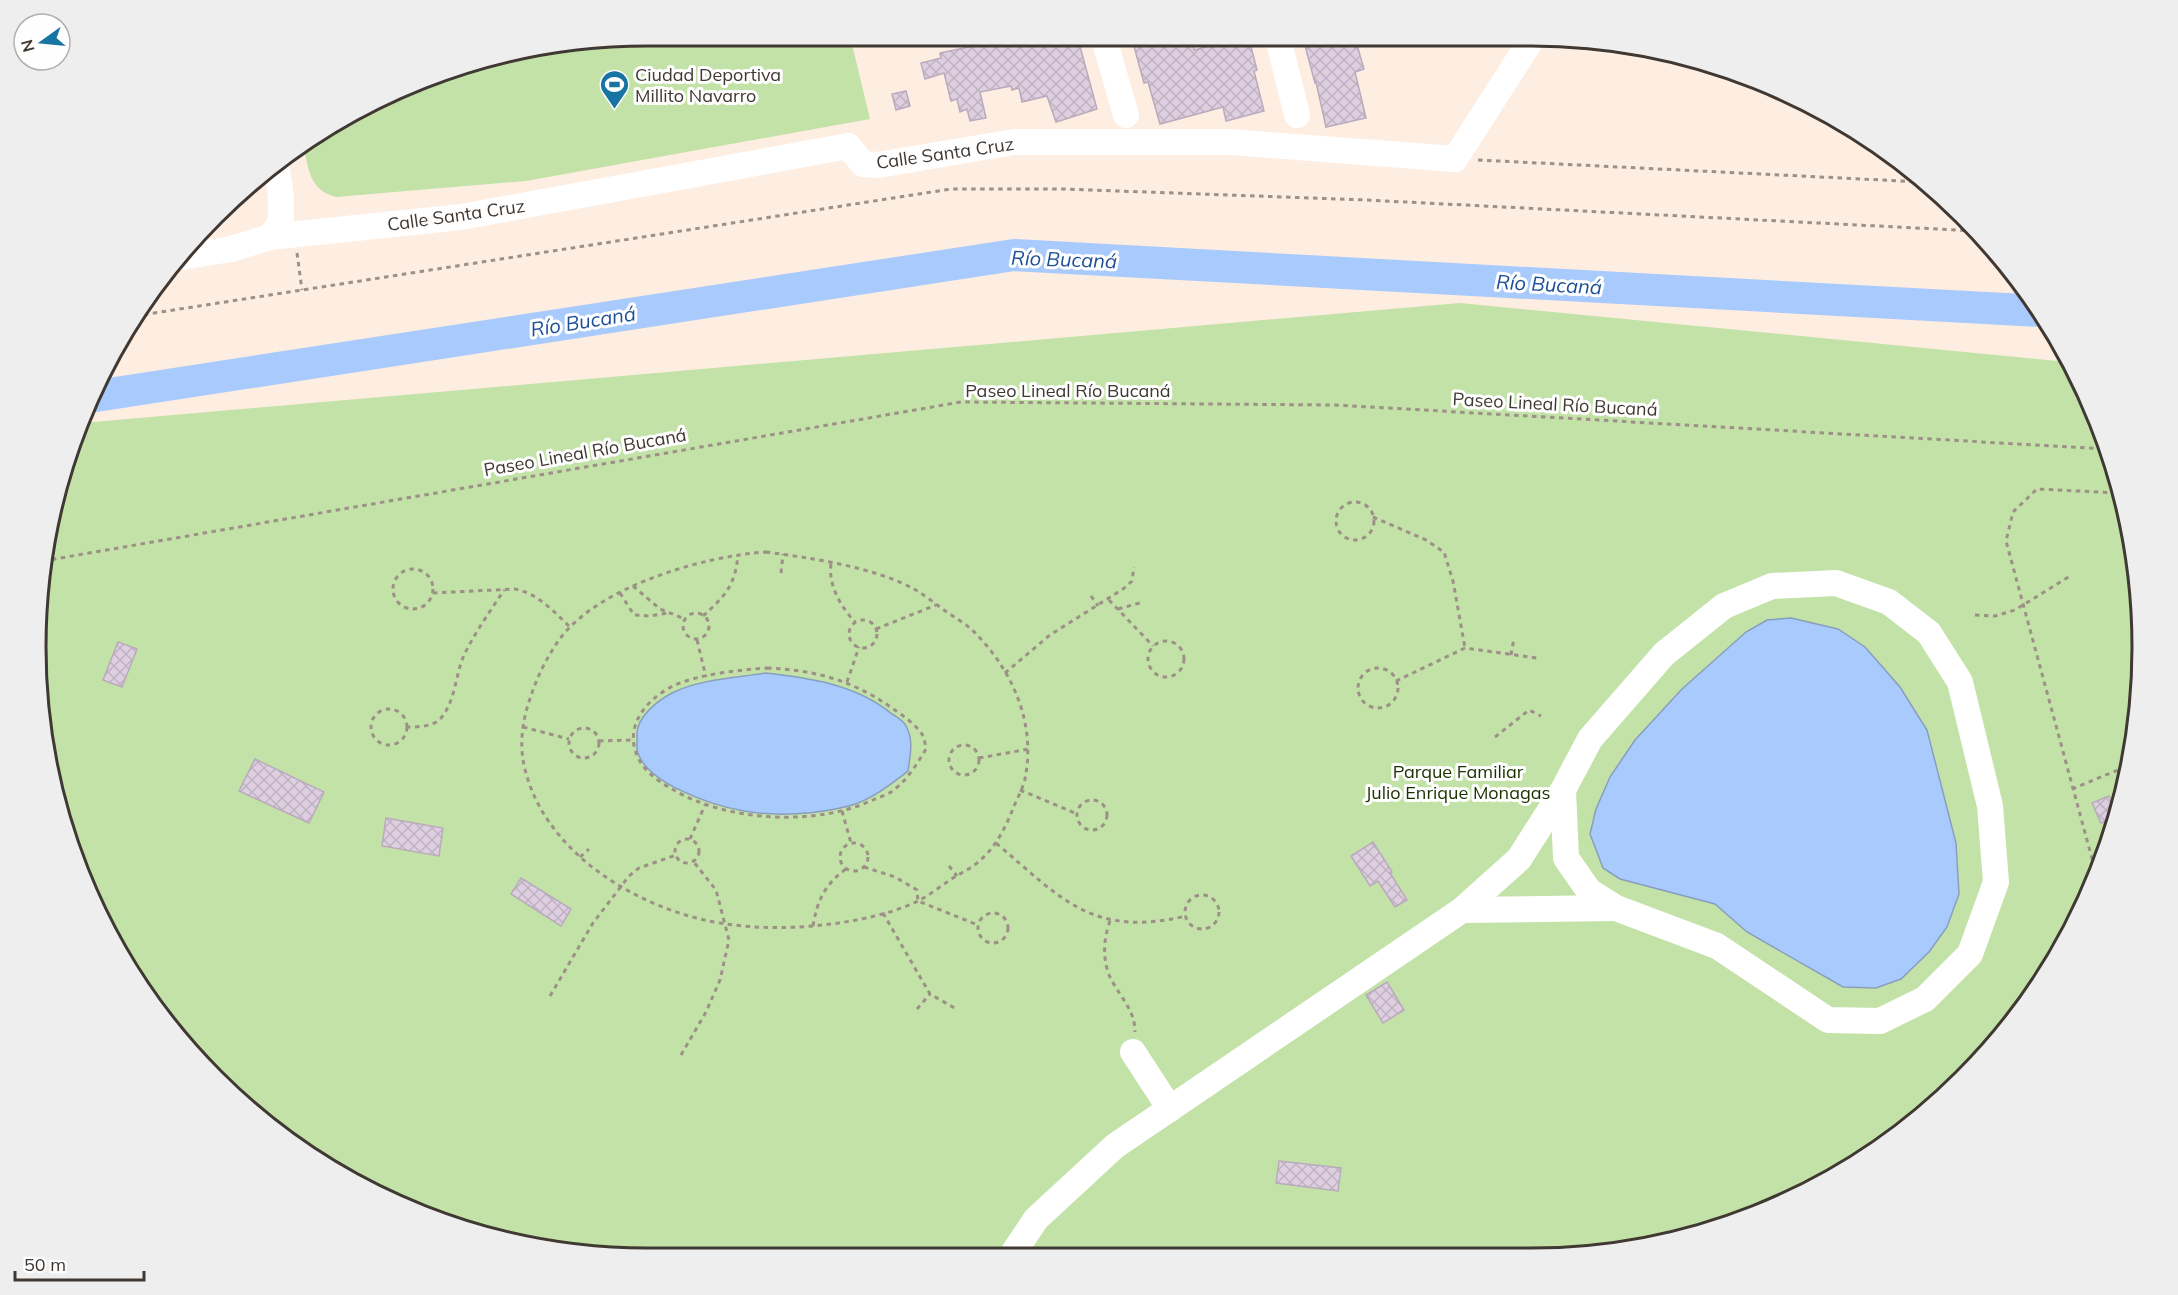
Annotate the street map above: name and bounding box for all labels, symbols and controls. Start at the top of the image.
north arrow [12,12,72,72]
text: N [16,37,39,54]
place label: Ciudad Deportiva Millito Navarro [635,63,781,107]
sports icon: Ciudad Deportiva Millito Navarro [598,68,630,110]
street label: Calle Santa Cruz [875,132,1015,174]
street label: Calle Santa Cruz [386,194,526,236]
water label: Río Bucaná [1011,245,1117,273]
water label: Río Bucaná [1495,269,1603,299]
water label: Río Bucaná [529,300,637,342]
street label: Paseo Lineal Río Bucaná [965,379,1171,402]
street label: Paseo Lineal Río Bucaná [1452,387,1658,421]
street label: Paseo Lineal Río Bucaná [482,423,688,481]
park label: Parque Familiar Julio Enrique Monagas [1365,760,1551,804]
scale bar [15,1244,144,1282]
text: 50 m [24,1253,66,1276]

